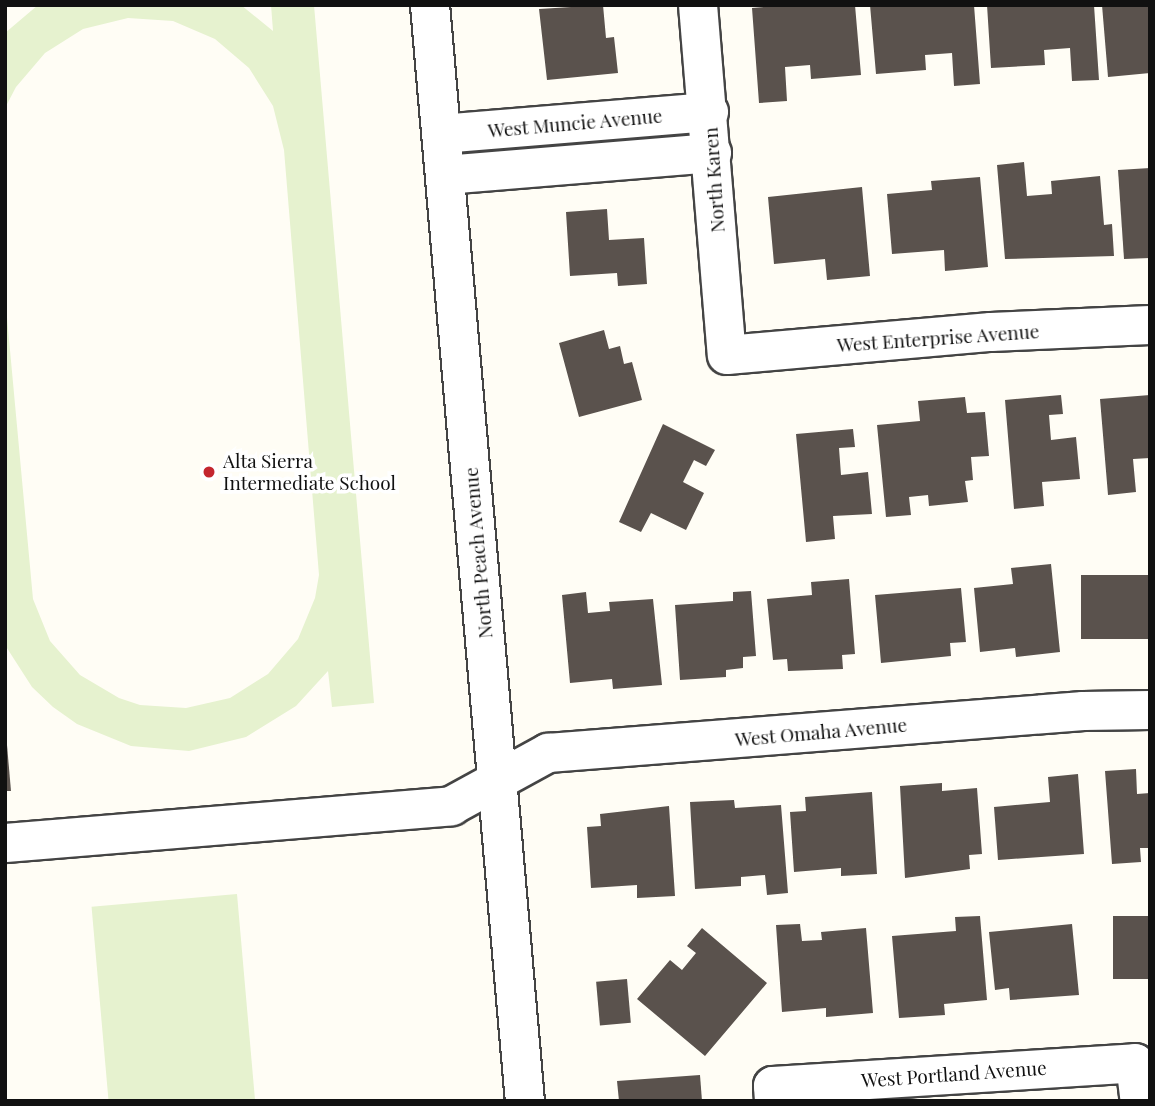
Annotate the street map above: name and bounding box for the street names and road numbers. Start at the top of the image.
street label: West Muncie Avenue [486,104,664,142]
street label: North Karen [699,127,729,233]
street label: West Enterprise Avenue [836,320,1040,356]
street label: North Peach Avenue [459,466,497,640]
street label: West Omaha Avenue [733,713,909,751]
street label: West Portland Avenue [860,1056,1048,1092]

